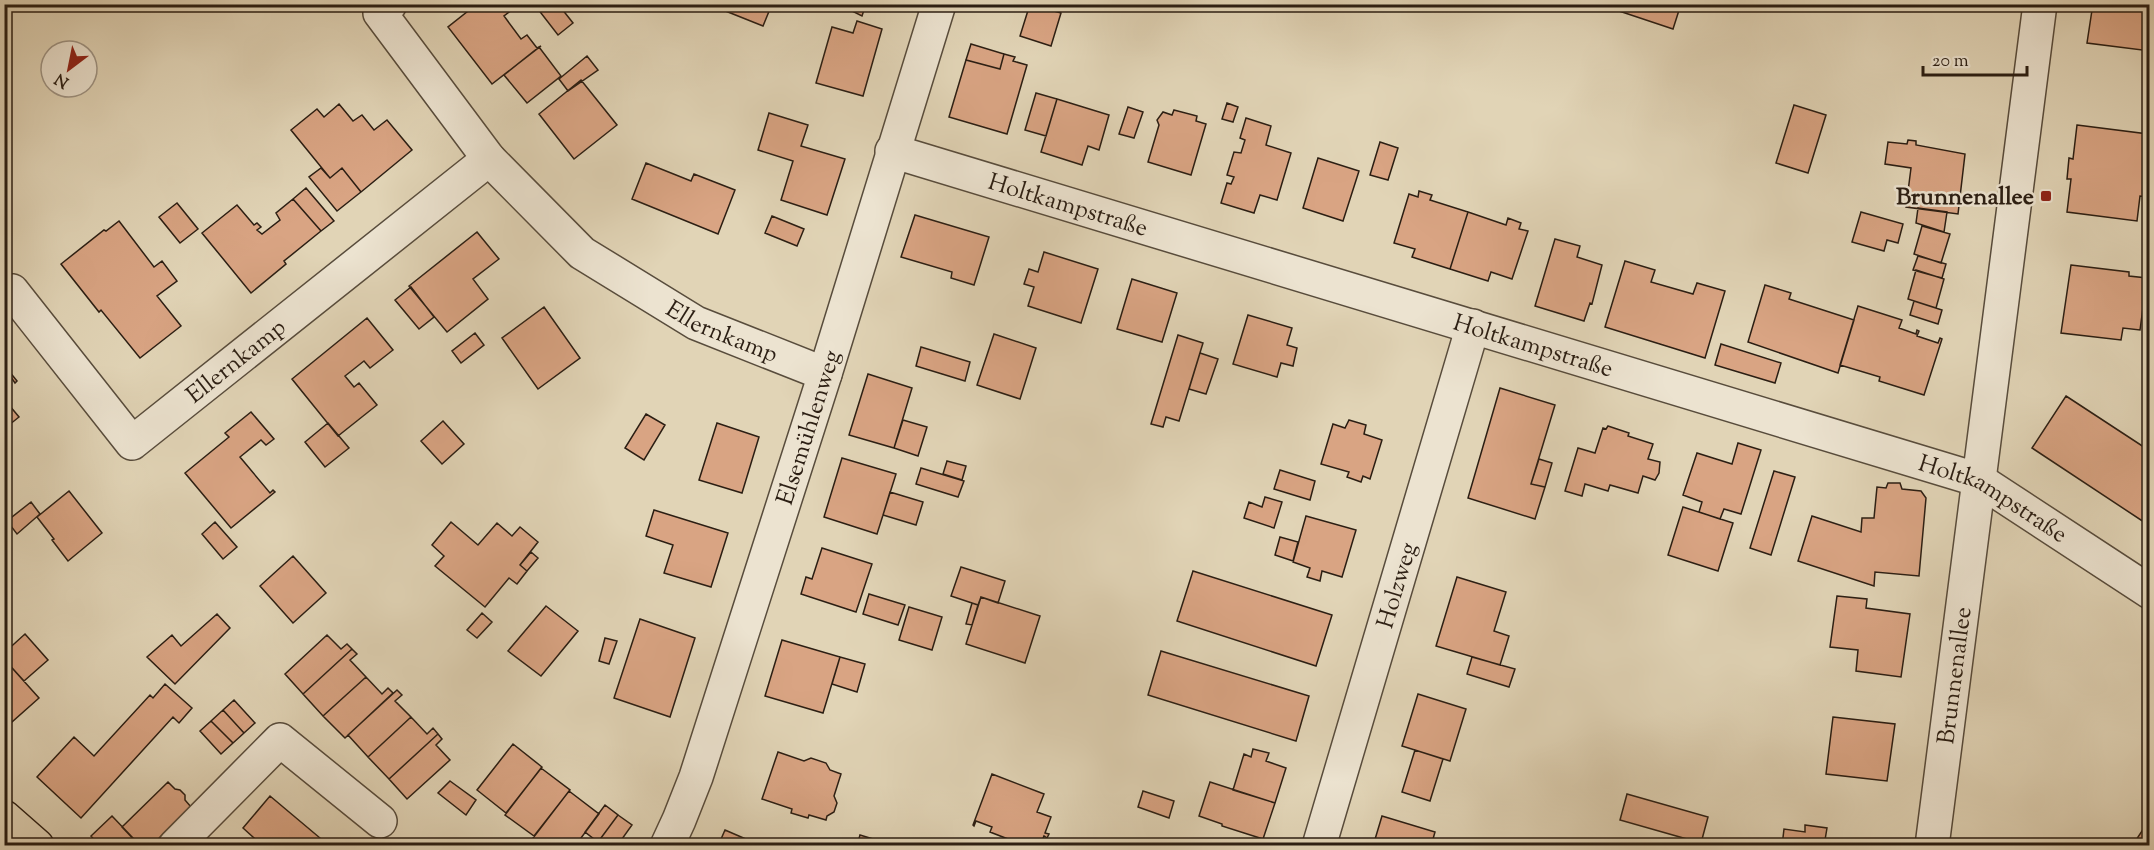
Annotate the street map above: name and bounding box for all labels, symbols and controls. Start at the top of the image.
north arrow [39,39,99,99]
scale bar [1923,39,2026,77]
text: 20 m [1932,49,1969,75]
text: N [51,66,74,93]
street label: Holtkampstraße [983,166,1152,246]
place label: Brunnenallee [1896,181,2034,215]
marker: Brunnenallee [2039,189,2053,203]
street label: Ellernkamp [659,293,782,373]
street label: Holtkampstraße [1449,307,1617,387]
street label: Ellernkamp [180,312,294,413]
street label: Elsemühlenweg [769,346,850,510]
street label: Holtkampstraße [1914,448,2073,552]
street label: Holzweg [1369,539,1427,633]
street label: Brunnenallee [1930,605,1982,746]

